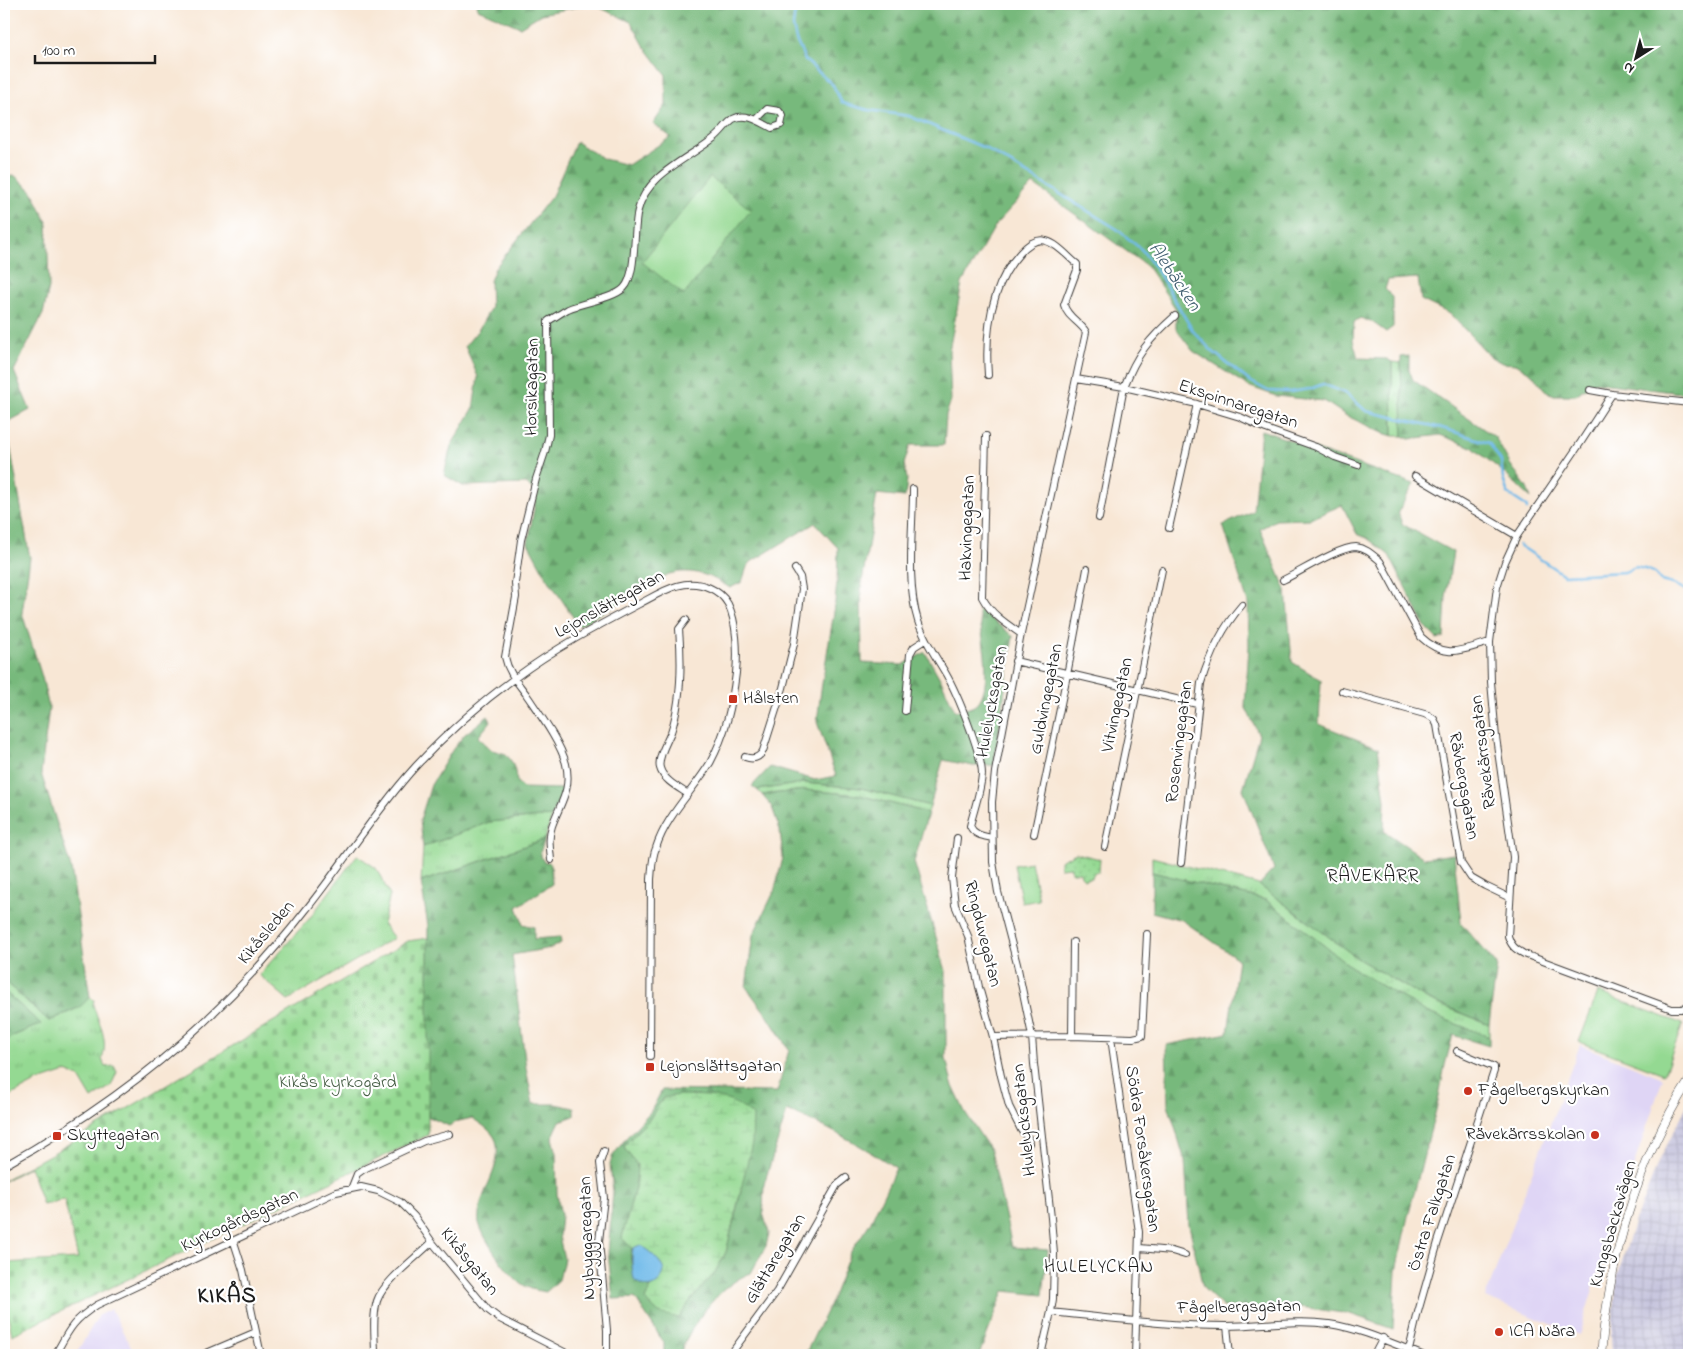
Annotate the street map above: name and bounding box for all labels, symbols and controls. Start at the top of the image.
scale bar [35,32,155,64]
north arrow [1610,32,1660,82]
text: 100 m [42,40,75,62]
text: N [1619,56,1639,79]
water label: Alebäcken [1141,237,1207,317]
street label: Horsikagatan [519,338,548,436]
street label: Ekspinnaregatan [1174,373,1301,438]
street label: Hakvingegatan [953,475,984,581]
street label: Lejonslättsgatan [551,564,670,647]
street label: Guldvingegatan [1024,641,1071,757]
street label: Hulelycksgatan [970,644,1017,760]
street label: Vitvingegatan [1095,655,1142,756]
street label: Rosenvingegatan [1160,679,1201,805]
place label: Hålsten [743,686,798,712]
marker: Hålsten [727,693,739,705]
street label: Rävekärrsgatan [1464,693,1505,810]
street label: Rävbergsgatan [1440,730,1485,842]
district label: RÄVEKÄRR [1327,863,1419,890]
street label: Ringduvegatan [955,878,1008,990]
street label: Kikåsleden [232,895,302,971]
place label: Lejonslättsgatan [660,1054,782,1081]
marker: Lejonslättsgatan [644,1061,656,1073]
street label: Hulelycksgatan [1006,1062,1045,1177]
street label: Södra Forsåkersgatan [1116,1064,1167,1234]
park label: Kikås kyrkogård [279,1070,397,1097]
place label: Fågelbergskyrkan [1477,1078,1609,1105]
marker: Fågelbergskyrkan [1462,1085,1474,1097]
place label: Rävekärrsskolan [1466,1122,1585,1148]
place label: Skyttegatan [67,1123,159,1150]
marker: Rävekärrsskolan [1589,1129,1601,1141]
marker: Skyttegatan [51,1130,63,1142]
street label: Östra Falkgatan [1402,1151,1465,1275]
street label: Kungsbackavägen [1583,1157,1646,1291]
street label: Nybyggaregatan [573,1176,604,1300]
street label: Kyrkogårdsgatan [177,1182,303,1260]
street label: Glättaregatan [739,1209,814,1310]
street label: Kikåsgatan [433,1222,505,1302]
district label: HULELYCKAN [1044,1254,1154,1281]
district label: KIKÅS [197,1280,257,1313]
street label: Fågelbergsgatan [1176,1294,1301,1323]
place label: ICA Nära [1509,1319,1575,1345]
marker: ICA Nära [1493,1326,1505,1338]

